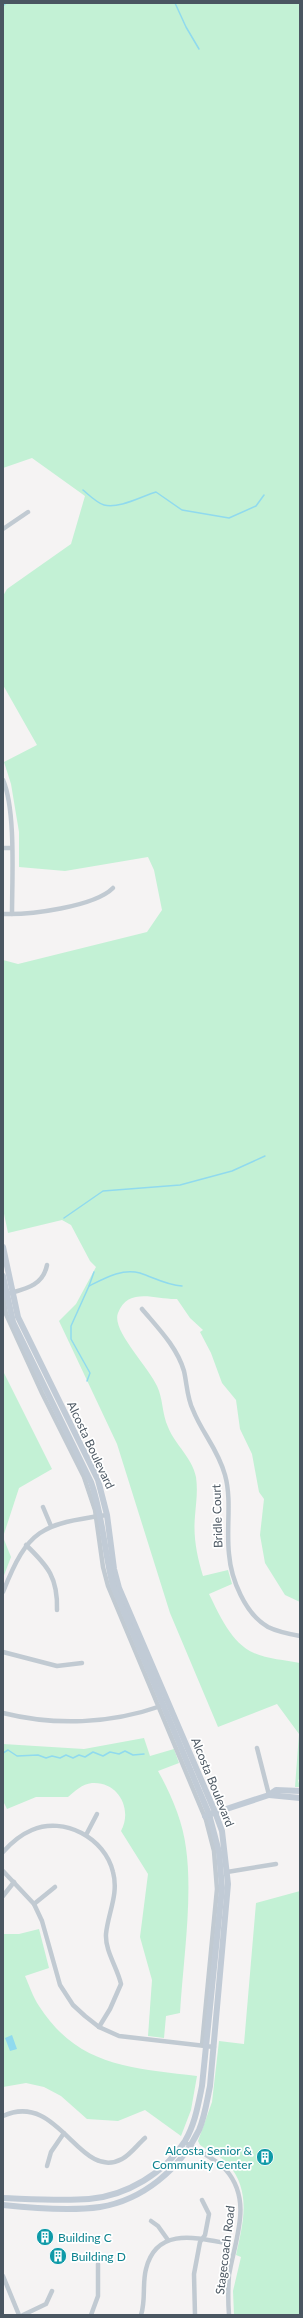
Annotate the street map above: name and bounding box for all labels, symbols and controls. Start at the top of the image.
street label: Alcosta Boulevard [64,1399,118,1491]
street label: Bridle Court [208,1483,226,1548]
street label: Alcosta Boulevard [188,1735,238,1829]
place label: Alcosta Senior & Community Center [152,2143,253,2172]
building icon: Alcosta Senior & Community Center [255,2147,275,2167]
street label: Stagecoach Road [212,2205,238,2295]
building icon: Building C [35,2227,55,2247]
place label: Building C [58,2230,112,2245]
building icon: Building D [48,2246,68,2266]
place label: Building D [71,2249,126,2264]

